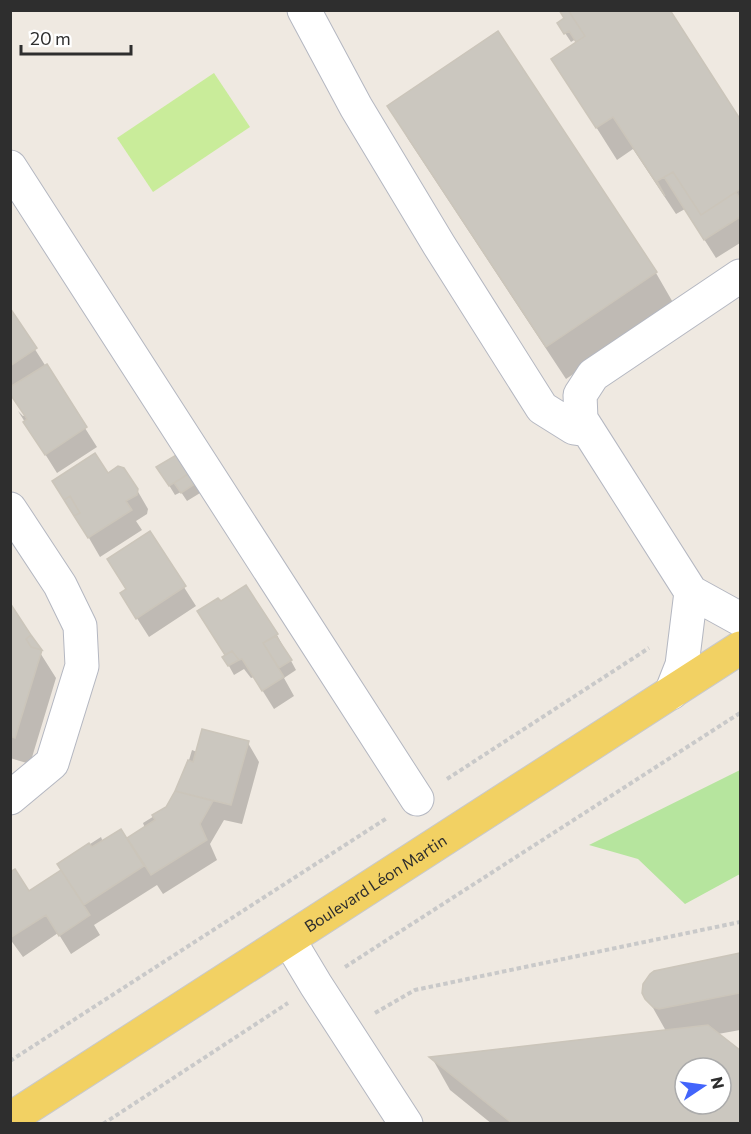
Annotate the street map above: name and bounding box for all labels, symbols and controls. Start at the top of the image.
scale bar [21,18,130,56]
text: 20 m [30,27,71,49]
street label: Boulevard Léon Martin [301,830,450,936]
north arrow [673,1056,733,1116]
text: N [707,1075,729,1090]

